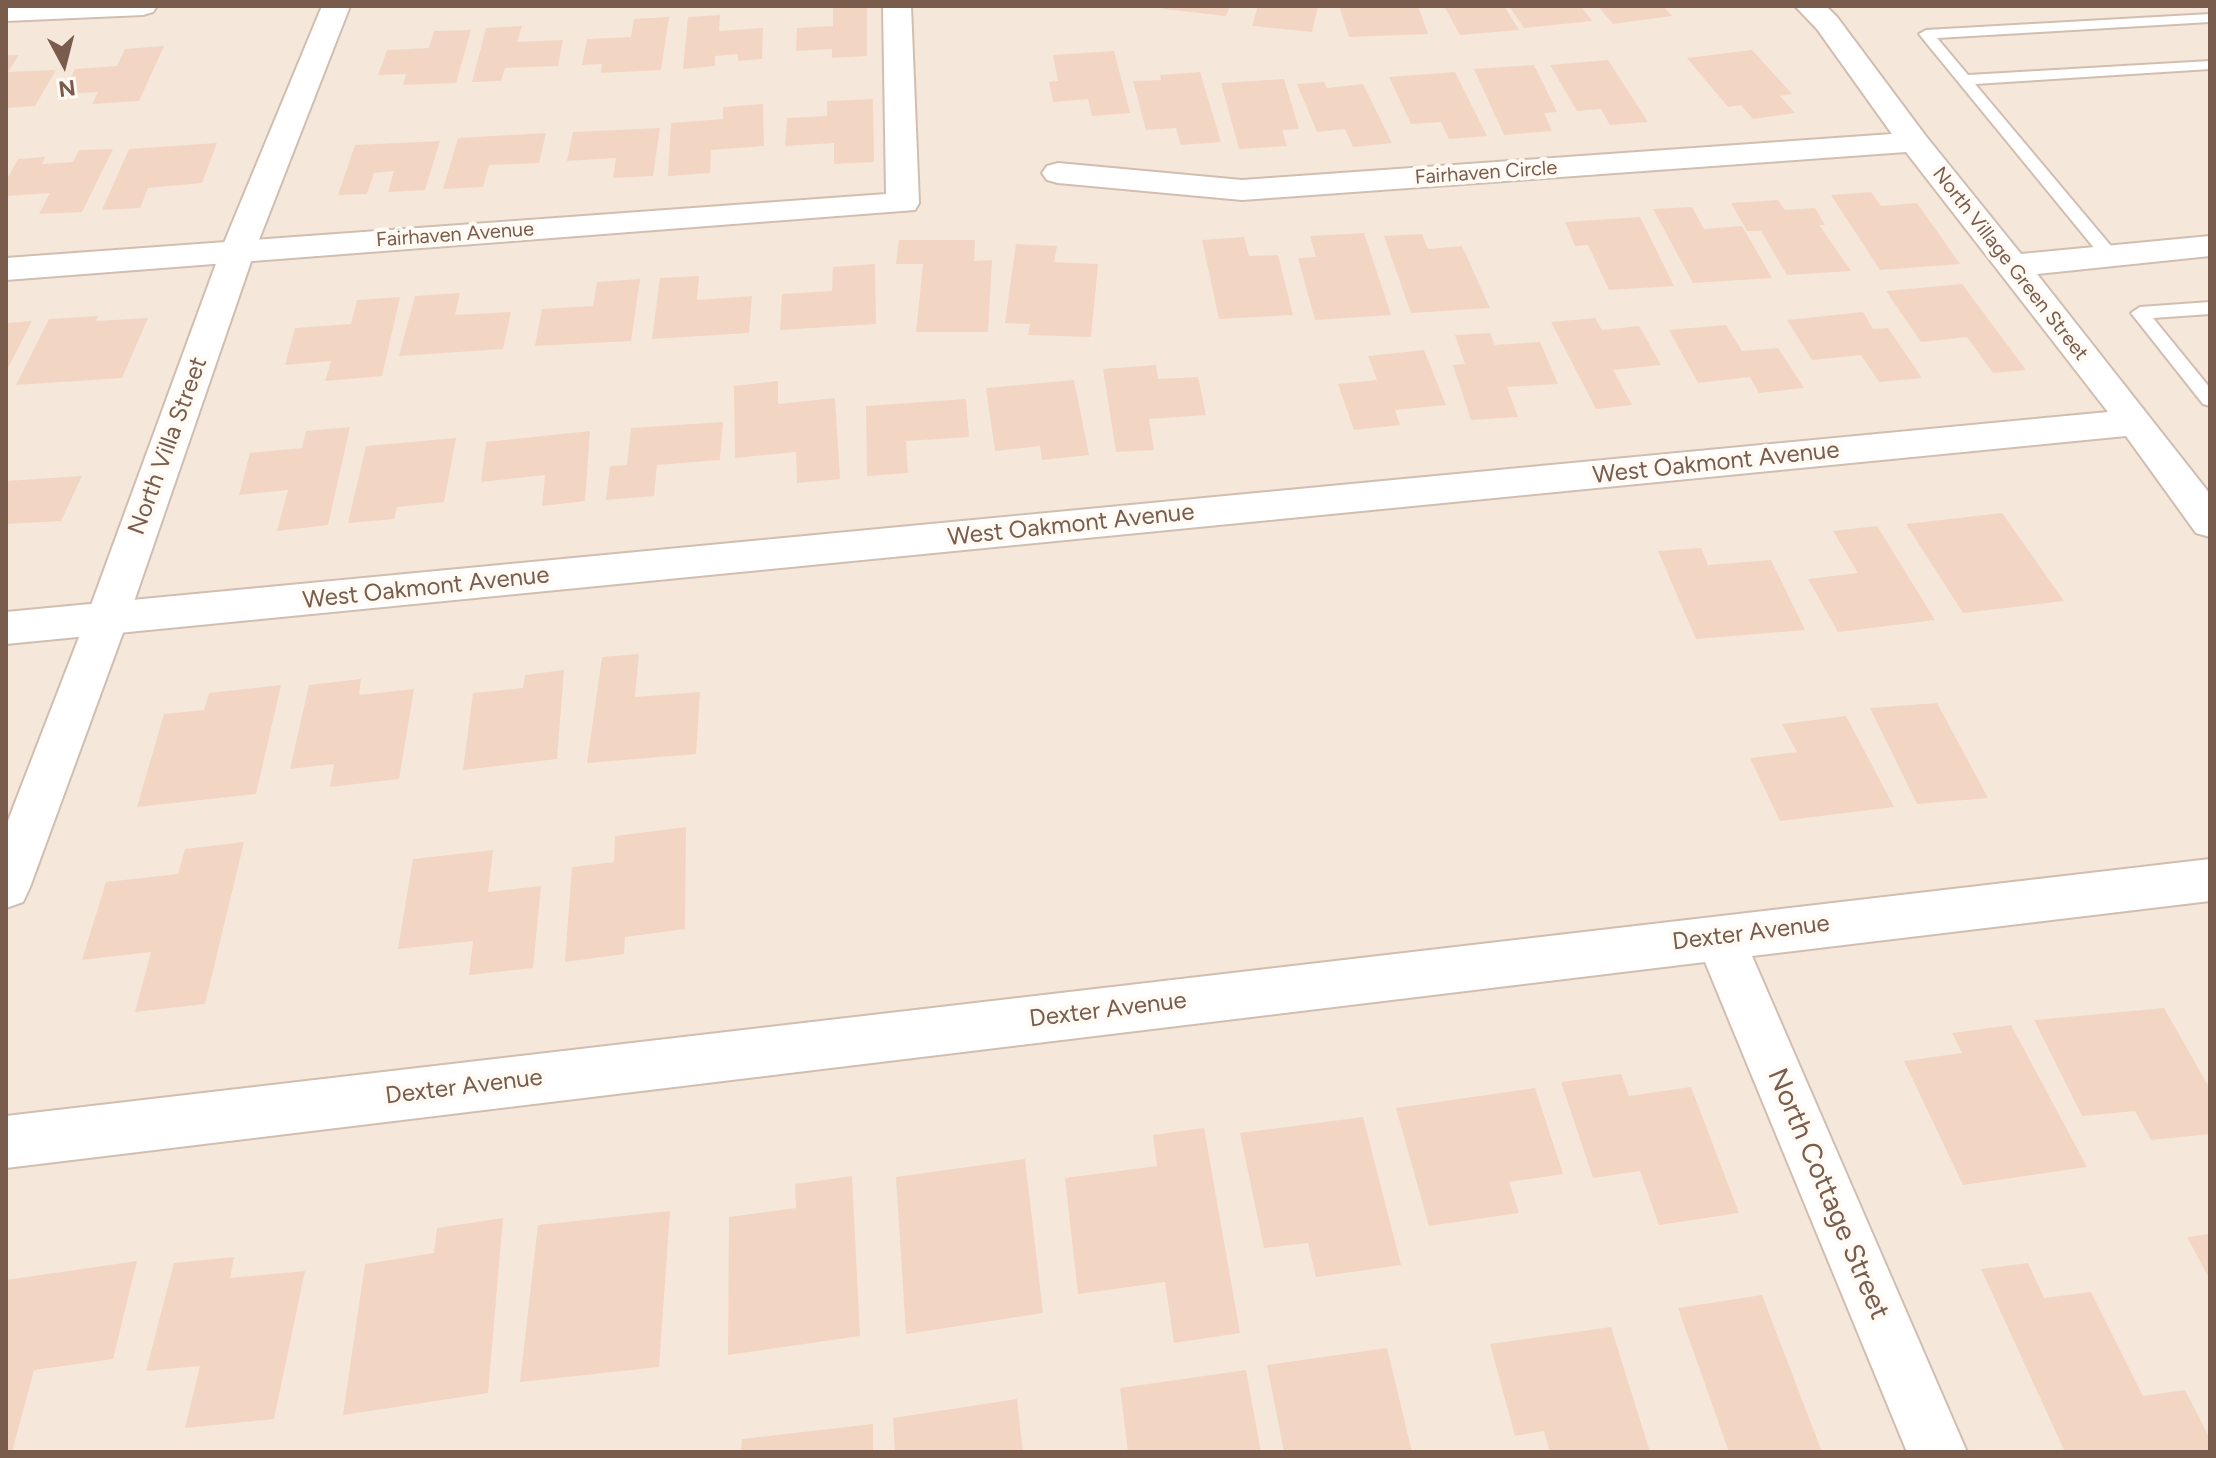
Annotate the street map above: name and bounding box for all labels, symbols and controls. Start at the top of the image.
north arrow [24,24,104,104]
text: N [57,74,77,103]
street label: Fairhaven Circle [1414,156,1558,190]
street label: North Village Green Street [1927,163,2093,365]
street label: Fairhaven Avenue [375,218,535,252]
street label: North Villa Street [122,353,214,539]
street label: West Oakmont Avenue [1591,436,1841,490]
street label: West Oakmont Avenue [946,498,1196,552]
street label: West Oakmont Avenue [301,561,551,615]
street label: Dexter Avenue [1671,909,1831,957]
street label: Dexter Avenue [1028,986,1188,1034]
street label: Dexter Avenue [384,1063,544,1111]
street label: North Cottage Street [1760,1063,1896,1325]

